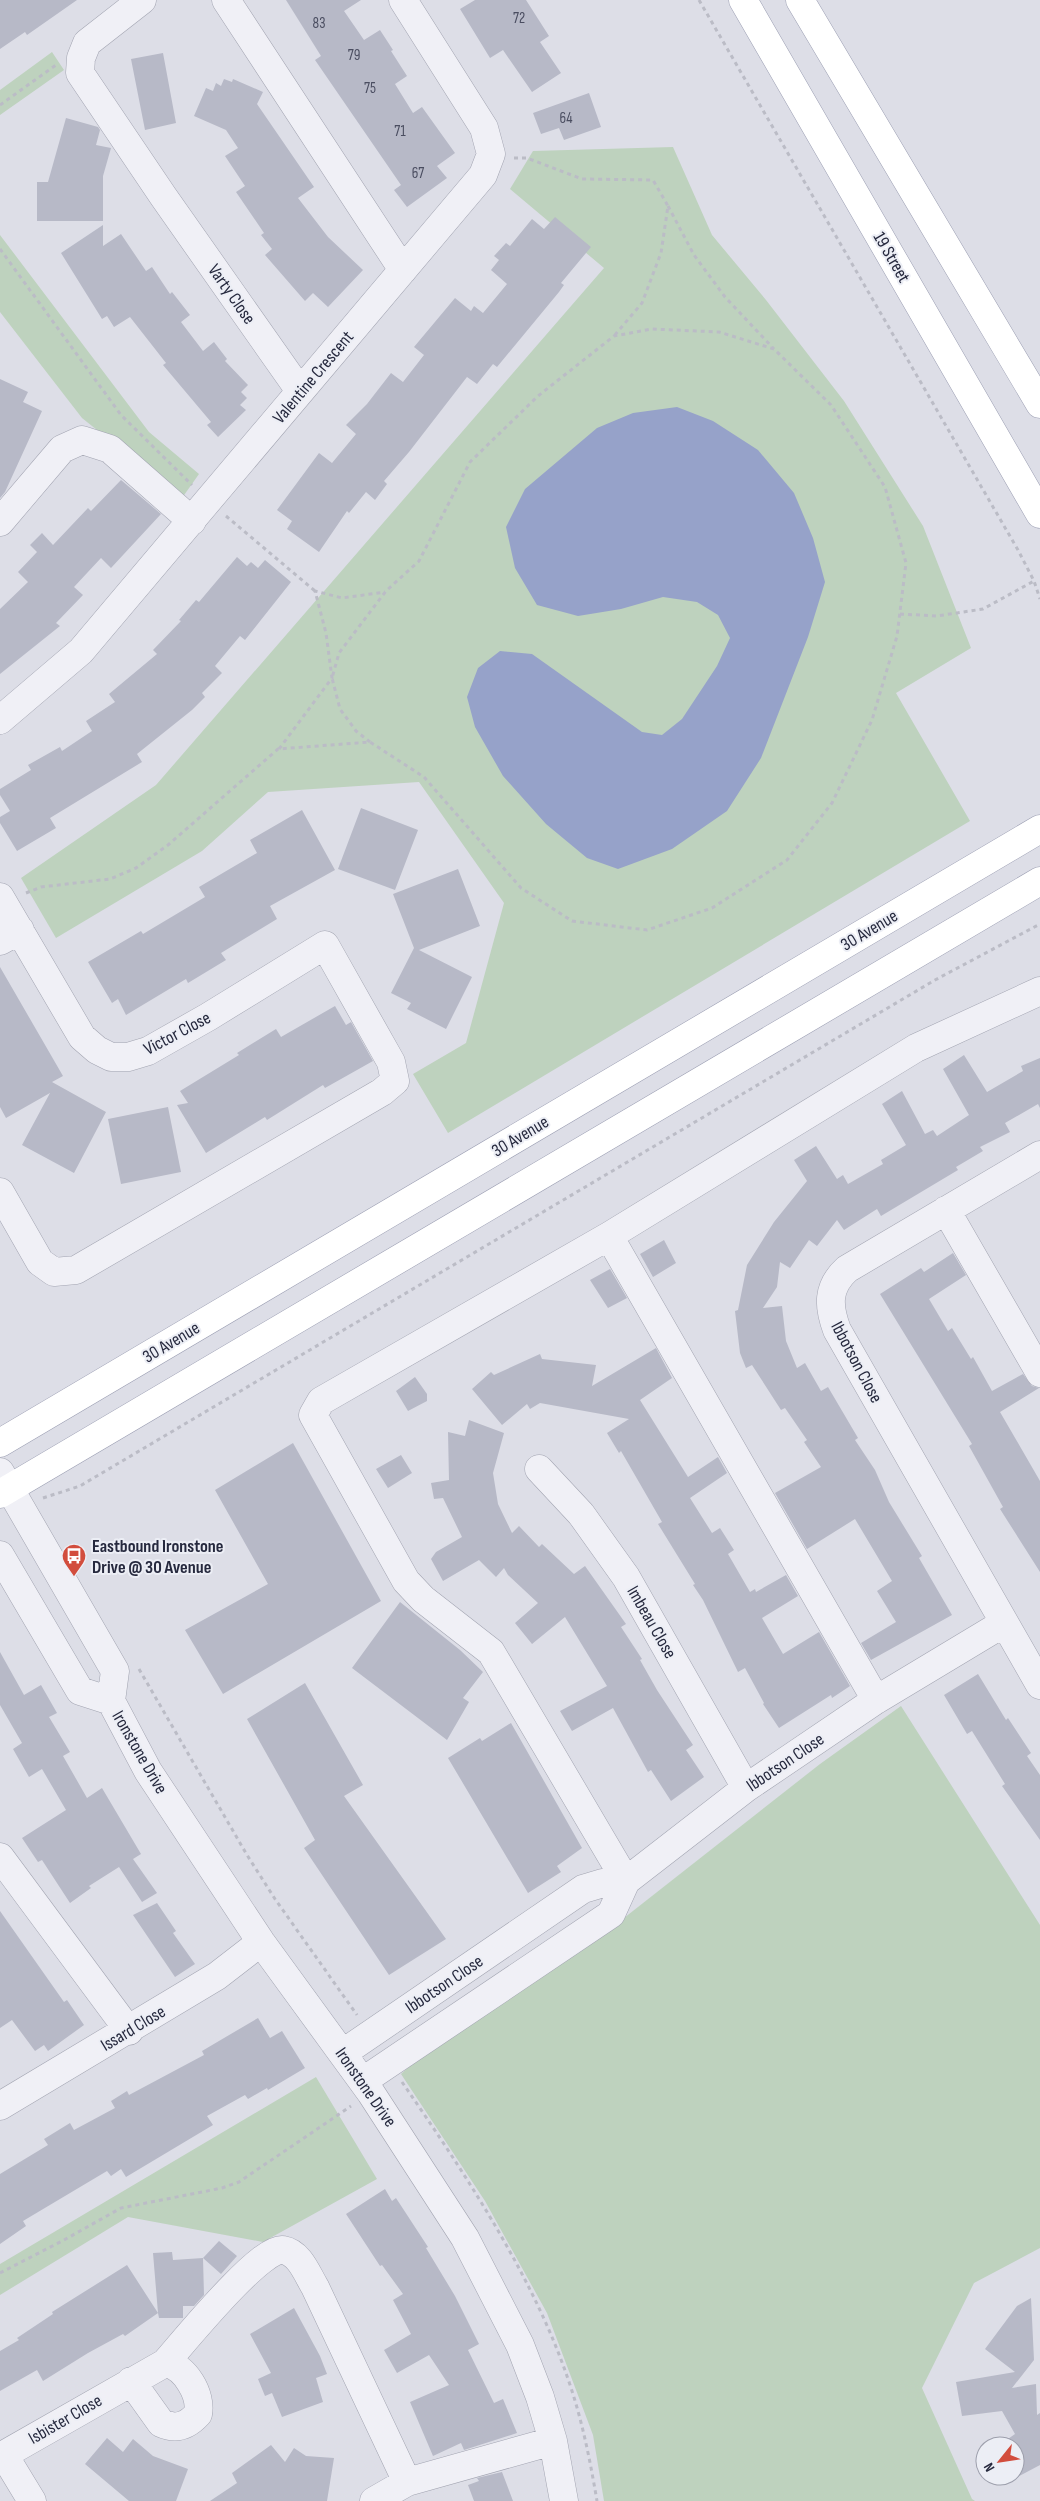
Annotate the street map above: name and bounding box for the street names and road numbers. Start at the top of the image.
street label: 19 Street [869,228,915,287]
street label: Varty Close [203,260,260,328]
street label: Valentine Crescent [269,326,359,428]
street label: 30 Avenue [837,905,901,956]
street label: Victor Close [140,1007,214,1060]
street label: 30 Avenue [488,1111,552,1162]
street label: 30 Avenue [139,1317,203,1368]
street label: Ibbotson Close [826,1318,887,1407]
street label: Imbeau Close [622,1582,681,1662]
street label: Ironstone Drive [107,1707,172,1797]
street label: Ibbotson Close [742,1729,828,1796]
street label: Ibbotson Close [401,1951,487,2018]
street label: Issard Close [97,2001,169,2056]
street label: Ironstone Drive [331,2044,401,2131]
street label: Isbister Close [25,2390,106,2449]

